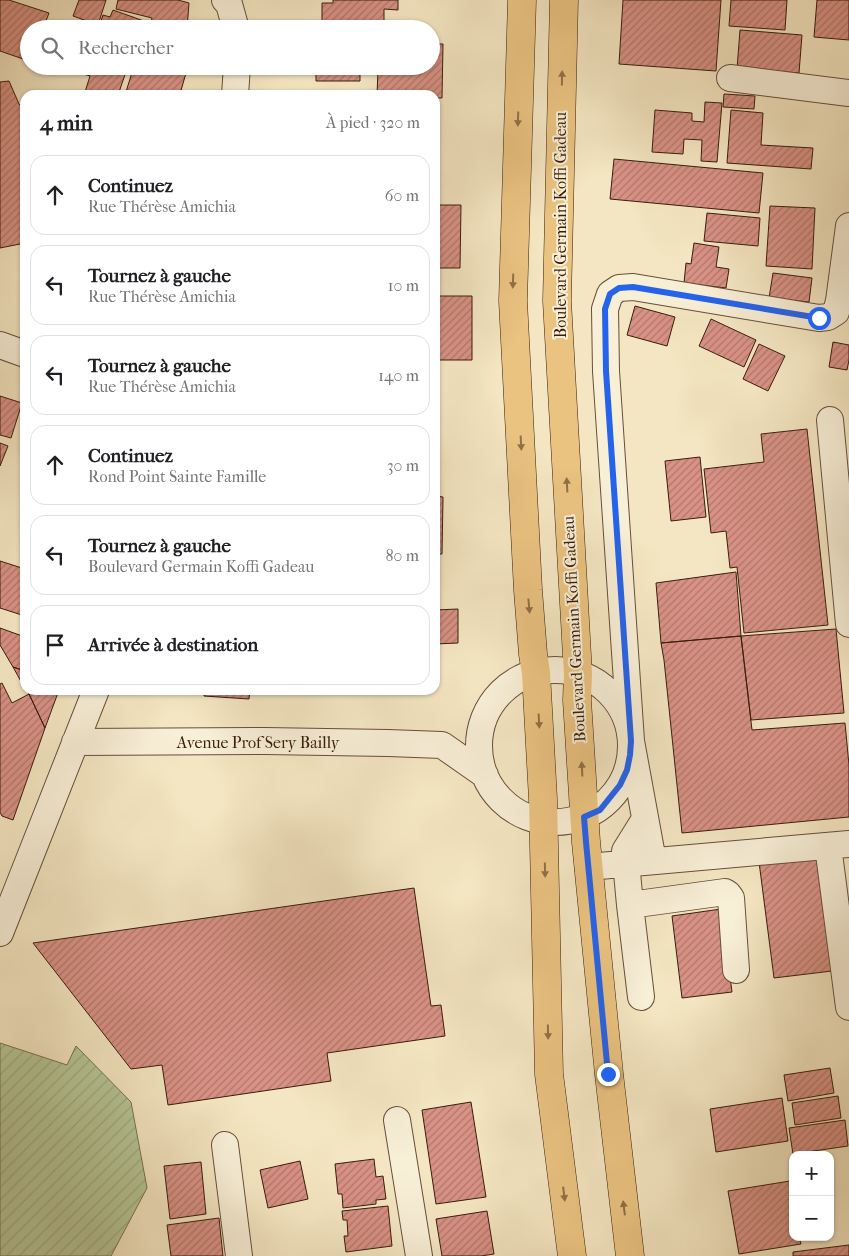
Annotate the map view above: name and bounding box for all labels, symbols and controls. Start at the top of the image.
search box [20,20,440,75]
icon: search [38,34,66,62]
text: Rechercher [78,37,174,59]
one-way arrow [558,70,566,86]
text: 4 min [40,111,93,135]
one-way arrow [514,111,522,127]
street label: Boulevard Germain Koffi Gadeau [551,112,570,338]
text: À pied · 320 m [326,113,420,132]
text: Continuez [88,175,173,197]
icon: ahead [41,181,69,209]
text: 60 m [385,186,419,205]
text: Rue Thérèse Amichia [88,197,236,216]
text: Tournez à gauche [88,265,231,287]
icon: left [41,271,69,299]
one-way arrow [509,273,517,289]
text: 10 m [388,276,419,295]
text: Rue Thérèse Amichia [88,287,236,306]
route start [808,307,831,330]
text: Tournez à gauche [88,355,231,377]
icon: left [41,361,69,389]
text: 140 m [378,366,419,385]
text: Rue Thérèse Amichia [88,377,236,396]
one-way arrow [517,436,525,452]
text: Continuez [88,445,173,467]
icon: ahead [41,451,69,479]
text: 30 m [387,456,419,475]
text: Rond Point Sainte Famille [88,467,266,486]
one-way arrow [563,477,571,493]
street label: Boulevard Germain Koffi Gadeau [559,516,589,742]
text: Tournez à gauche [88,535,231,557]
icon: left [41,541,69,569]
text: 80 m [385,546,419,565]
text: Boulevard Germain Koffi Gadeau [88,557,314,576]
one-way arrow [525,598,533,614]
icon: arrive [41,631,69,659]
text: Arrivée à destination [88,634,258,656]
one-way arrow [535,714,543,730]
street label: Avenue Prof Sery Bailly [176,733,340,752]
one-way arrow [577,760,585,776]
one-way arrow [541,862,549,878]
one-way arrow [544,1024,552,1040]
route end [597,1063,620,1086]
map controls [789,1151,834,1241]
button: + [789,1151,834,1196]
one-way arrow [560,1186,568,1202]
button: − [789,1196,834,1241]
one-way arrow [620,1199,628,1215]

